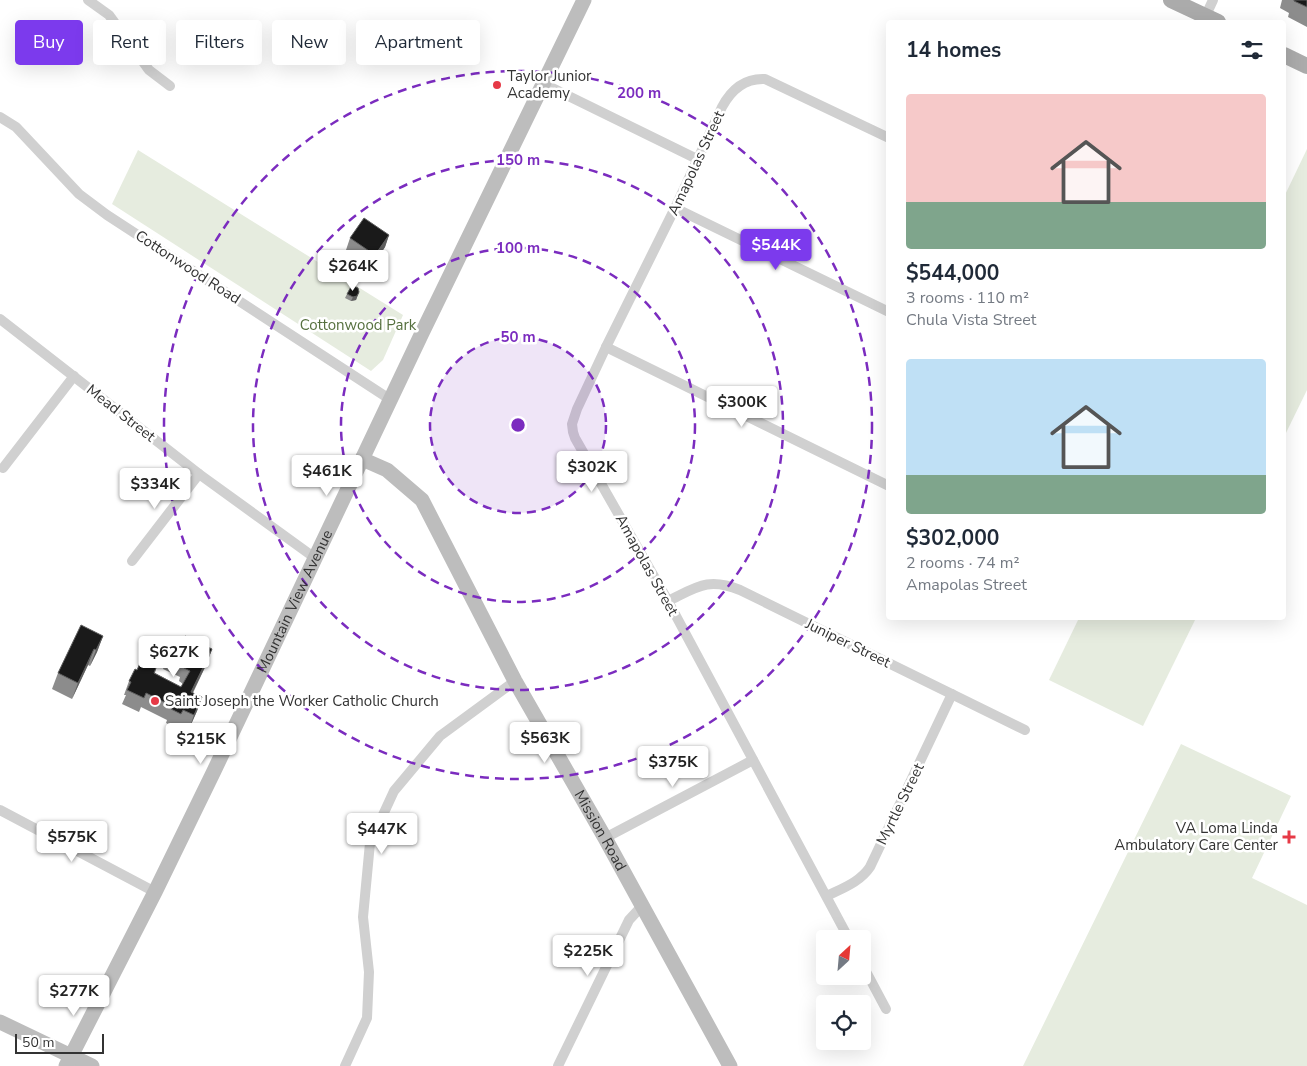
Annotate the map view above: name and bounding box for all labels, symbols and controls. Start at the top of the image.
chip: Buy [15,20,83,65]
chip: Rent [93,20,166,65]
chip: Filters [176,20,262,65]
chip: New [272,20,346,65]
chip: Apartment [356,20,480,65]
text: 14 homes [906,36,1001,64]
icon: filters [1238,36,1266,64]
place label: Taylor Junior Academy [507,66,592,103]
marker: Taylor Junior Academy [491,79,503,91]
text: 200 m [617,83,661,103]
street label: Amapolas Street [663,107,729,219]
icon: home [1041,127,1131,217]
text: 150 m [496,150,540,170]
street label: Cottonwood Road [132,226,244,308]
pin: $544K [741,228,811,271]
text: $544K [751,234,801,256]
text: 100 m [496,238,540,258]
pin: $264K [318,250,388,292]
text: $264K [328,255,378,277]
text: $544,000 [906,259,999,287]
text: 3 rooms · 110 m² [906,287,1029,309]
text: Chula Vista Street [906,309,1036,331]
park label: Cottonwood Park [300,315,417,335]
text: 50 m [500,327,536,347]
street label: Mead Street [82,380,160,447]
pin: $300K [707,386,777,428]
text: $300K [717,391,767,413]
icon: home [1041,392,1131,482]
centre of rings [509,416,527,434]
pin: $302K [557,450,627,493]
pin: $461K [292,454,362,497]
text: $302K [567,456,617,478]
text: $461K [302,460,352,482]
pin: $334K [120,468,190,510]
text: $334K [130,473,180,495]
street label: Amapolas Street [611,511,684,620]
text: $302,000 [906,524,999,552]
street label: Mountain View Avenue [252,526,337,676]
text: 2 rooms · 74 m² [906,552,1019,574]
text: Amapolas Street [906,574,1027,596]
street label: Juniper Street [801,613,894,673]
pin: $627K [139,636,209,678]
text: $627K [149,641,199,663]
place label: Saint Joseph the Worker Catholic Church [165,691,439,711]
marker: Saint Joseph the Worker Catholic Church [149,695,161,707]
pin: $215K [166,722,236,765]
pin: $563K [510,722,580,764]
text: $563K [520,727,570,749]
text: $215K [176,728,226,750]
pin: $375K [638,746,708,788]
text: $375K [648,751,698,773]
street label: Myrtle Street [872,759,929,848]
street label: Mission Road [570,786,631,874]
pin: $447K [347,812,417,855]
text: $447K [357,818,407,840]
place label: VA Loma Linda Ambulatory Care Center [1114,818,1279,855]
pin: $575K [37,820,107,863]
text: $575K [47,826,97,848]
marker: VA Loma Linda Ambulatory Care Center [1282,830,1296,844]
north arrow [816,930,871,985]
map controls [816,930,871,1050]
pin: $225K [553,934,623,977]
text: $225K [563,940,613,962]
pin: $277K [39,974,109,1017]
text: $277K [49,980,99,1002]
button: locate [816,995,871,1050]
scale bar [15,1031,104,1054]
text: 50 m [22,1033,54,1052]

